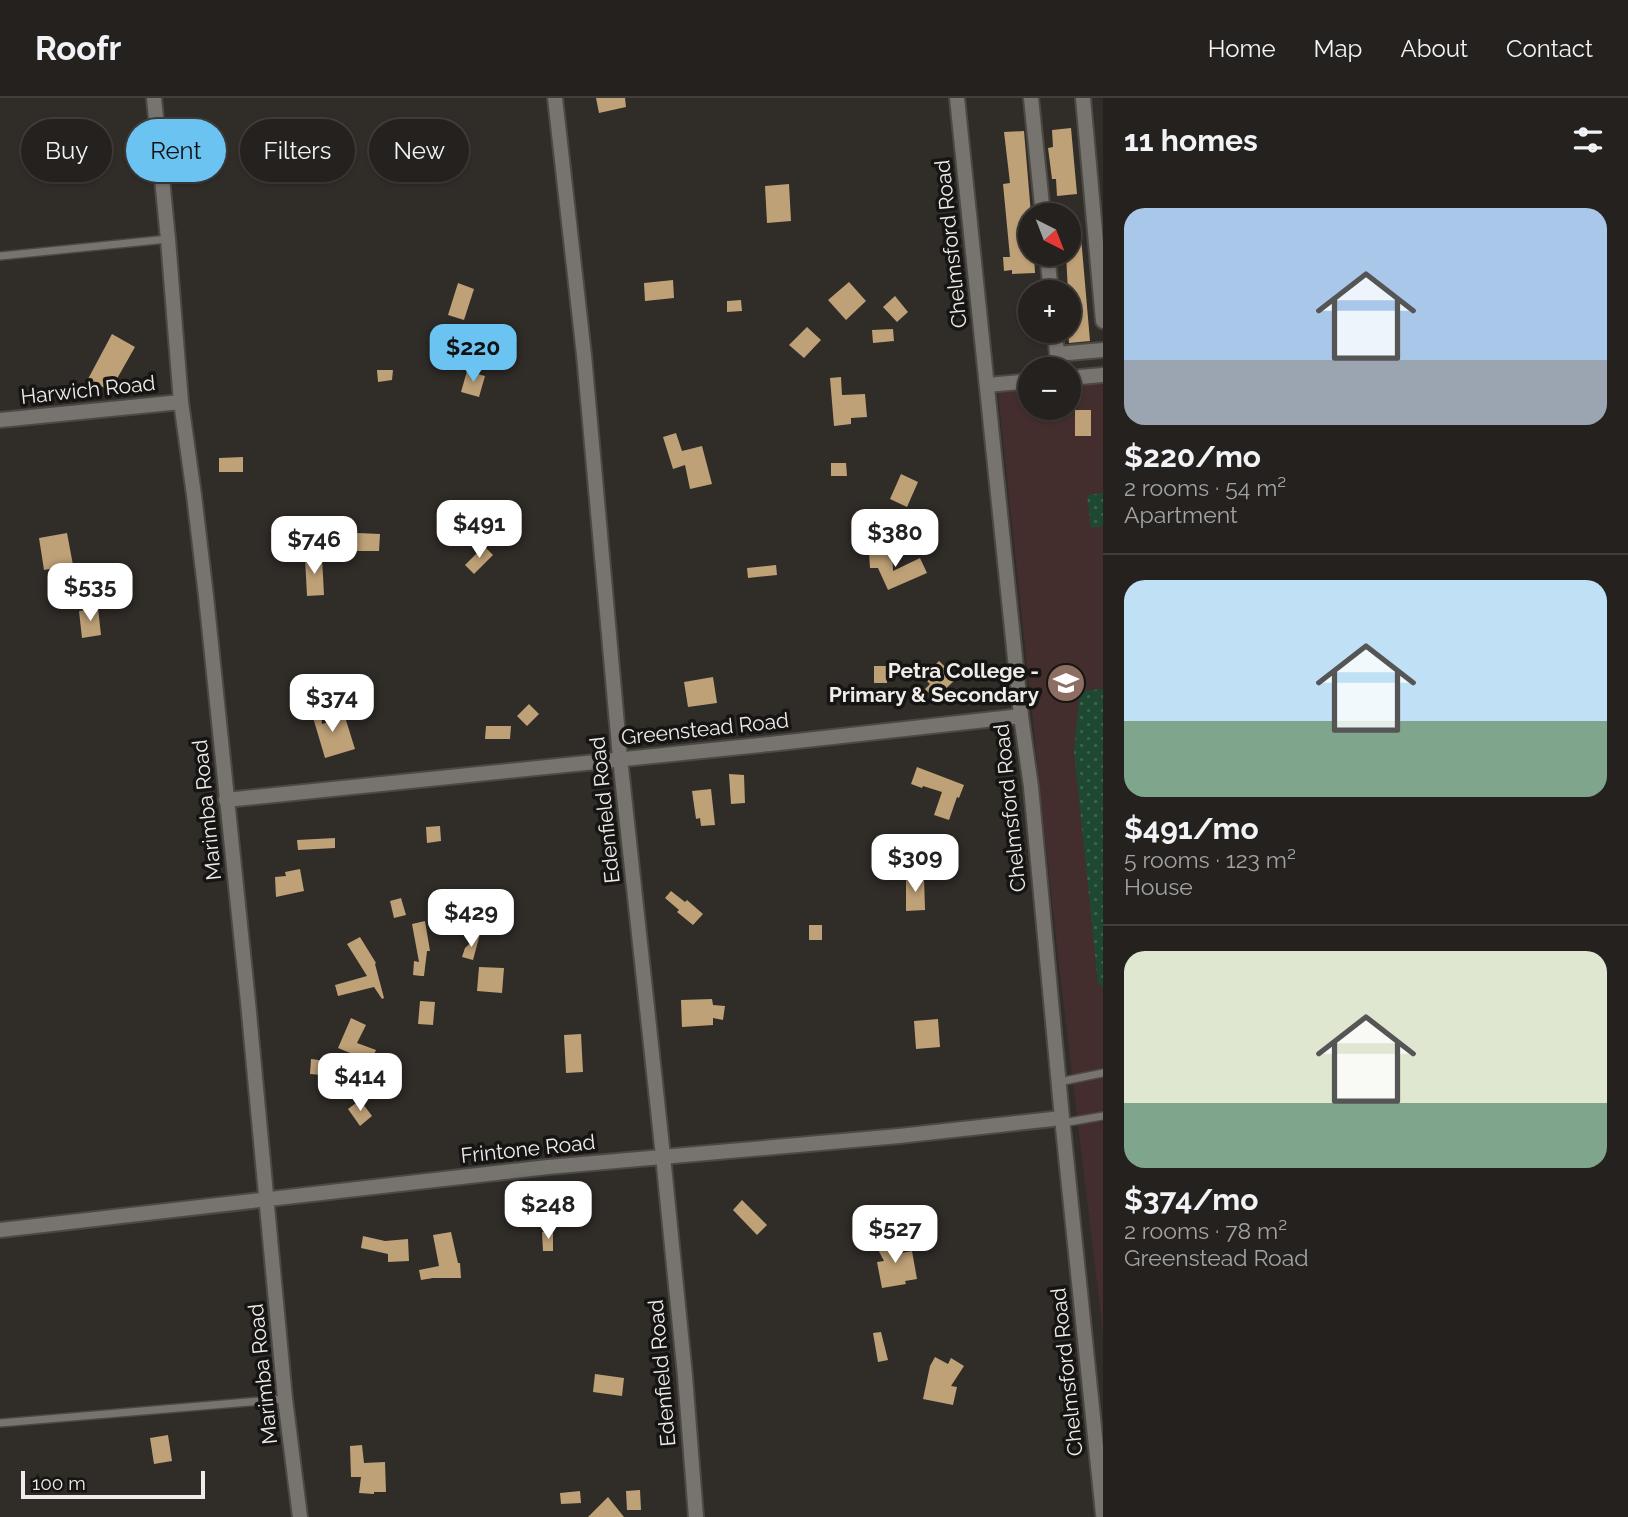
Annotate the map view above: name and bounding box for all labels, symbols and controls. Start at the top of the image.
text: Roofr [35,29,121,68]
text: Home [1208,34,1276,63]
text: Map [1314,34,1362,63]
text: About [1400,34,1468,63]
text: Contact [1506,34,1593,63]
chip: Buy [21,119,112,182]
chip: Rent [126,119,226,182]
chip: Filters [240,119,355,182]
chip: New [369,119,469,182]
icon: filters [1569,121,1607,159]
text: 11 homes [1124,123,1258,158]
street label: Chelmsford Road [929,159,972,329]
north arrow [1018,203,1082,266]
map controls [1018,203,1081,420]
icon: home [1303,253,1429,379]
button: + [1018,280,1081,343]
pin: $220 [432,324,514,384]
text: $220 [446,333,500,360]
button: − [1018,357,1081,420]
street label: Harwich Road [19,370,157,409]
text: $220/mo [1124,439,1261,474]
text: 2 rooms · 54 m² [1124,474,1286,501]
pin: $491 [438,500,520,560]
text: Apartment [1124,501,1238,528]
text: $491 [453,509,505,536]
pin: $380 [854,510,936,569]
pin: $746 [273,517,355,576]
text: $380 [867,518,923,545]
text: $746 [287,525,341,552]
pin: $535 [49,564,131,623]
text: $535 [64,572,116,599]
icon: home [1303,625,1429,751]
place label: Petra College - Primary & Secondary [829,658,1039,707]
school or university icon: Petra College - Primary & Secondary [1045,662,1087,704]
pin: $374 [291,674,373,734]
text: $374 [306,683,358,710]
street label: Greenstead Road [620,707,790,750]
street label: Chelmsford Road [988,723,1031,893]
street label: Edenfield Road [584,735,625,885]
street label: Marimba Road [187,739,226,882]
text: $491/mo [1124,811,1259,846]
pin: $309 [874,834,956,894]
text: $309 [888,843,942,870]
text: 5 rooms · 123 m² [1124,846,1296,873]
text: House [1124,873,1193,900]
pin: $429 [430,890,512,949]
text: $429 [444,898,498,925]
icon: home [1303,996,1429,1122]
pin: $414 [319,1054,401,1113]
text: $414 [334,1062,386,1089]
street label: Frintone Road [459,1129,597,1168]
pin: $248 [507,1182,589,1241]
text: $374/mo [1124,1182,1258,1217]
text: $248 [521,1190,575,1217]
pin: $527 [854,1206,936,1265]
text: $527 [868,1214,922,1241]
text: 2 rooms · 78 m² [1124,1217,1287,1244]
text: Greenstead Road [1124,1244,1309,1271]
street label: Chelmsford Road [1045,1287,1088,1457]
street label: Edenfield Road [643,1299,680,1448]
street label: Marimba Road [243,1303,282,1446]
scale bar [21,1468,205,1500]
text: 100 m [32,1472,86,1494]

